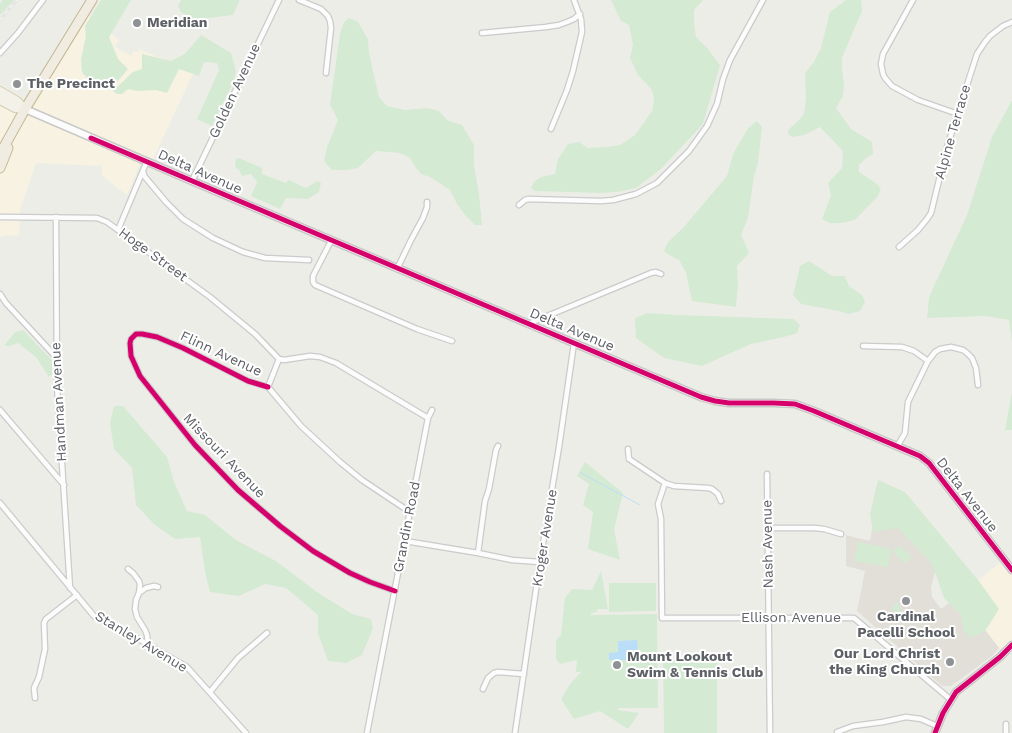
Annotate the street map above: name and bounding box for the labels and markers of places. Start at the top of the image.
place label: Meridian [147,15,208,31]
marker: Meridian [131,17,143,29]
place label: The Precinct [27,76,115,92]
marker: The Precinct [11,78,23,90]
marker: Cardinal Pacelli School [900,595,912,607]
place label: Cardinal Pacelli School [857,609,955,642]
place label: Our Lord Christ the King Church [829,646,940,679]
place label: Mount Lookout Swim & Tennis Club [627,649,763,682]
marker: Our Lord Christ the King Church [944,656,956,668]
marker: Mount Lookout Swim & Tennis Club [611,659,623,671]

